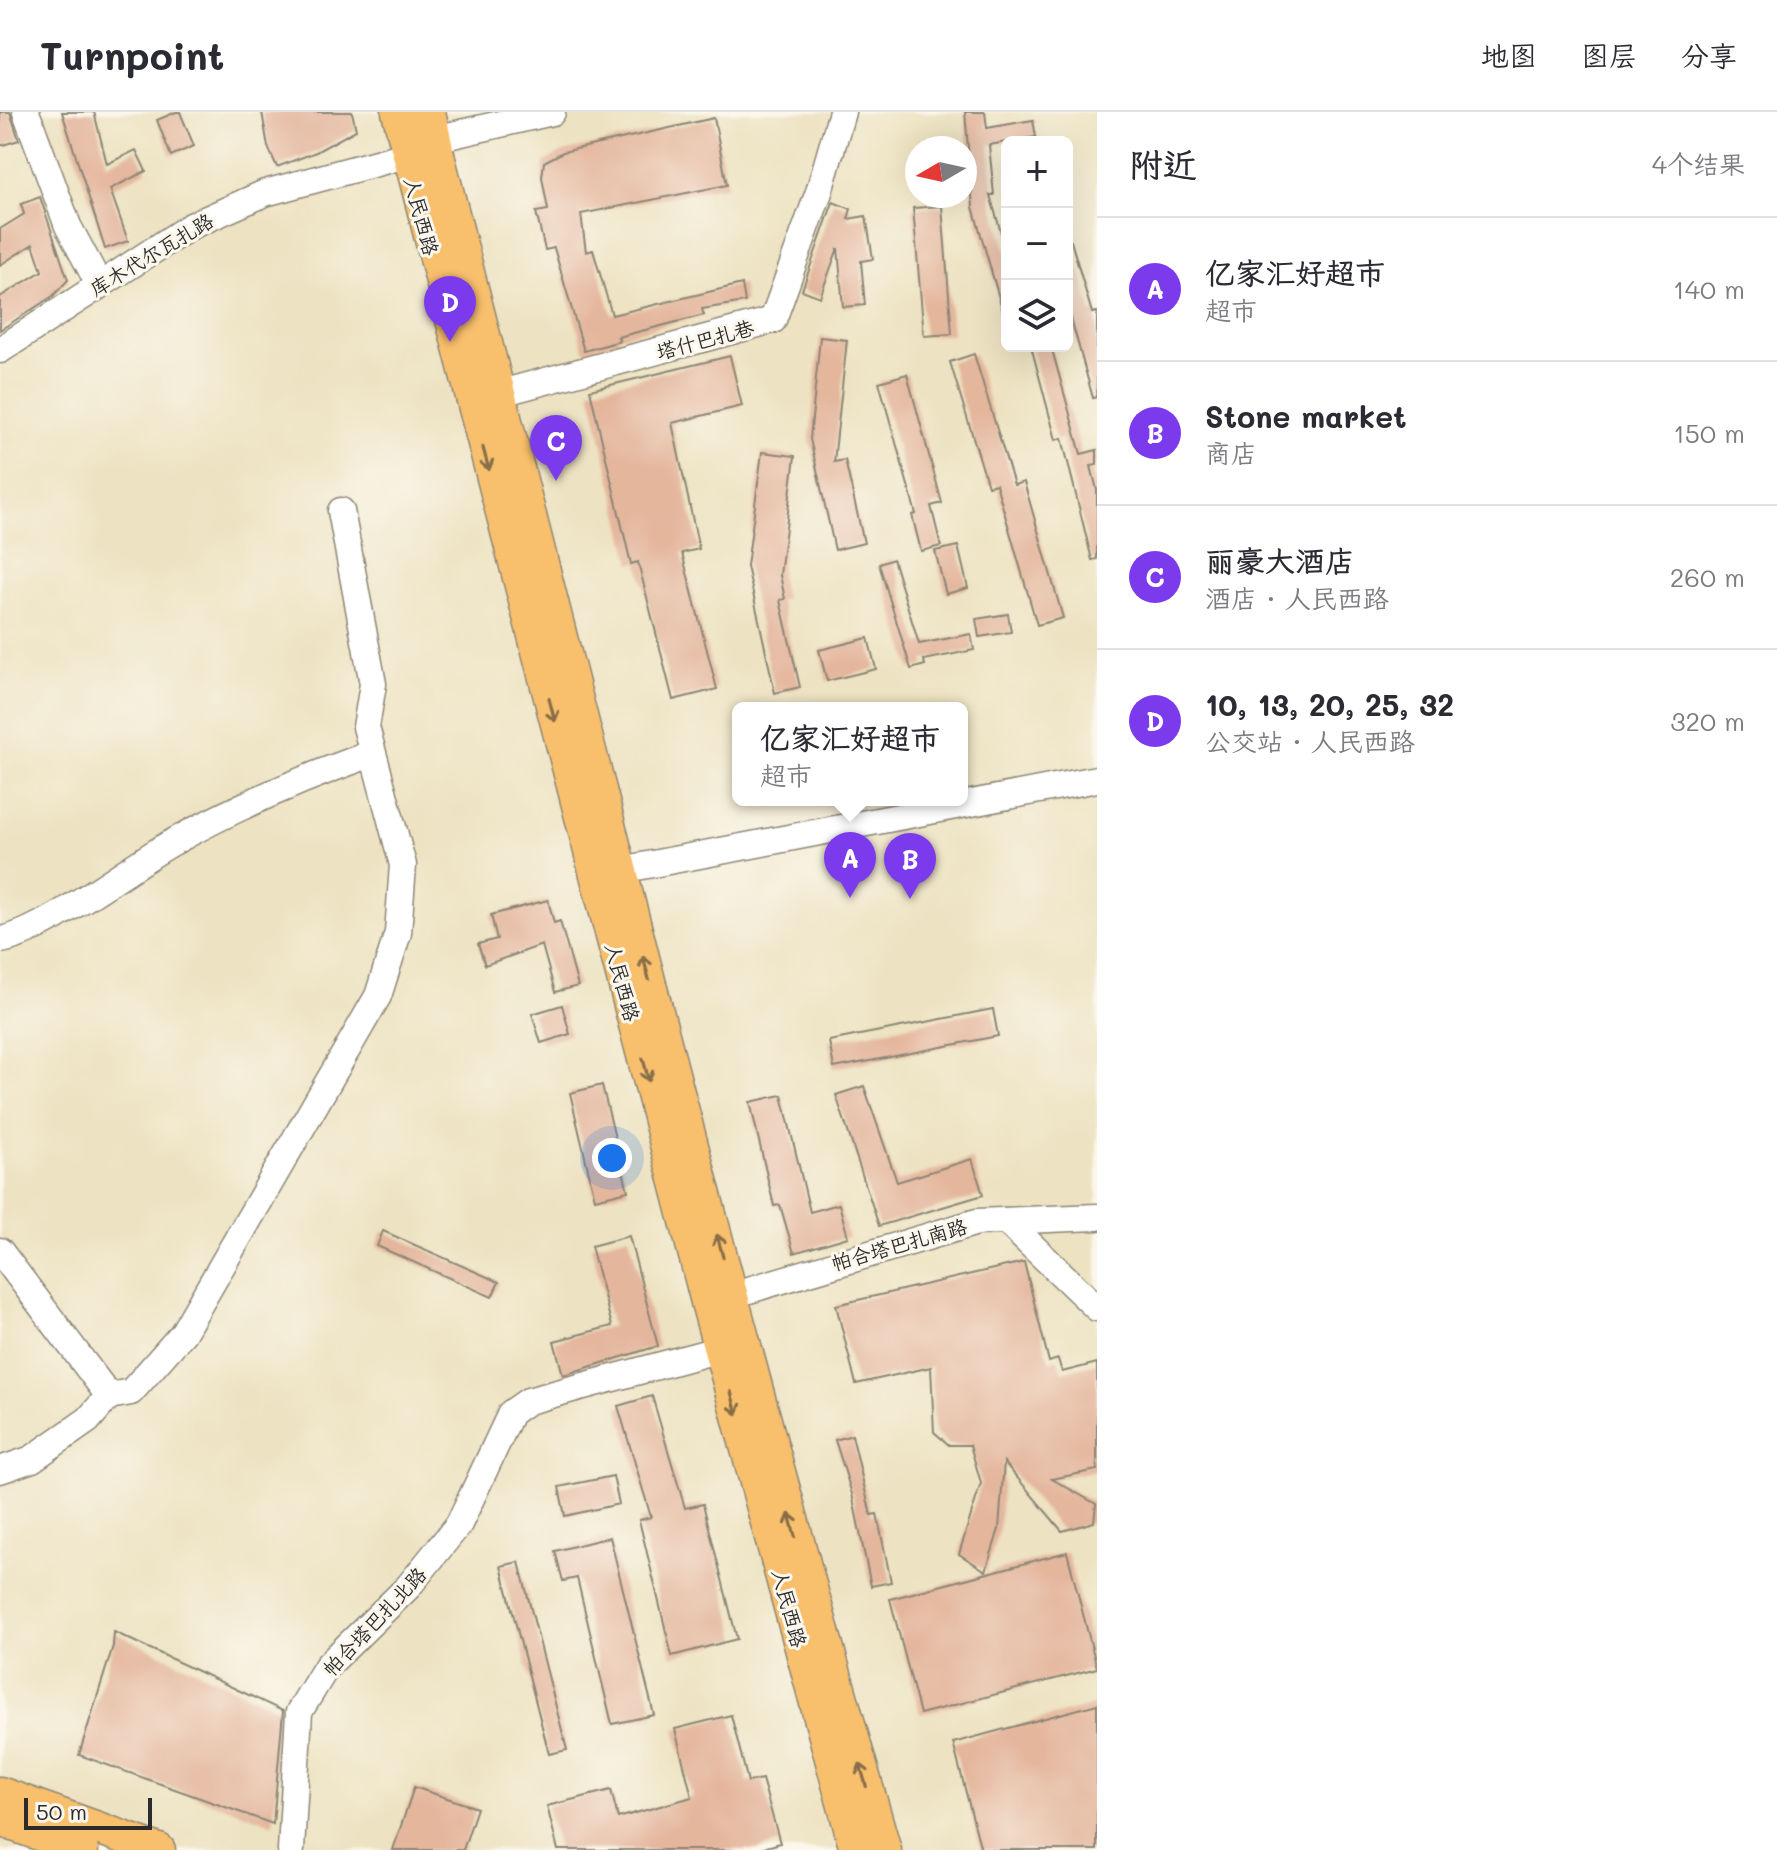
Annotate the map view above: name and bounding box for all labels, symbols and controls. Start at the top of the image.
text: Turnpoint [40,30,224,80]
text: 地图 [1481,37,1537,73]
text: 图层 [1581,37,1637,73]
text: 分享 [1681,37,1737,73]
north arrow [905,136,977,208]
map controls [1001,136,1073,352]
button: + [1001,136,1073,208]
text: 附近 [1129,141,1197,186]
text: 4个结果 [1652,147,1745,181]
street label: 人民西路 [399,174,445,259]
street label: 库木代尔瓦扎路 [84,206,219,301]
button: − [1001,208,1073,280]
text: 亿家汇好超市 [1205,252,1385,292]
text: A [1146,272,1164,306]
text: 140 m [1673,272,1745,306]
pin: D [424,276,476,342]
button: layers [1001,280,1073,352]
text: 超市 [1205,293,1257,327]
street label: 塔什巴扎巷 [653,313,758,364]
text: Stone market [1205,396,1406,436]
pin: C [530,415,582,481]
text: B [1146,416,1164,450]
text: 150 m [1673,416,1745,450]
text: 商店 [1205,436,1257,470]
one-way arrow [479,445,494,471]
text: 丽豪大酒店 [1205,540,1355,580]
text: C [1145,560,1165,594]
text: 260 m [1670,560,1745,594]
text: 酒店 · 人民西路 [1205,581,1389,615]
text: 10, 13, 20, 25, 32 [1205,684,1454,724]
one-way arrow [545,697,560,723]
popup [732,702,968,806]
text: D [1146,704,1164,738]
text: 320 m [1670,704,1745,738]
text: 亿家汇好超市 [760,717,940,757]
text: 公交站 · 人民西路 [1205,724,1415,758]
text: 超市 [760,758,812,792]
pin: A [824,832,876,898]
pin: B [884,833,936,899]
street label: 人民西路 [600,940,646,1025]
one-way arrow [638,955,653,981]
one-way arrow [639,1057,654,1083]
your location [592,1138,632,1178]
street label: 帕合塔巴扎南路 [828,1212,971,1276]
one-way arrow [711,1234,726,1260]
one-way arrow [728,1389,743,1415]
one-way arrow [784,1512,799,1538]
street label: 帕合塔巴扎北路 [317,1560,432,1681]
street label: 人民西路 [767,1566,813,1651]
one-way arrow [855,1763,870,1789]
scale bar [24,1794,152,1830]
text: 50 m [36,1797,87,1826]

